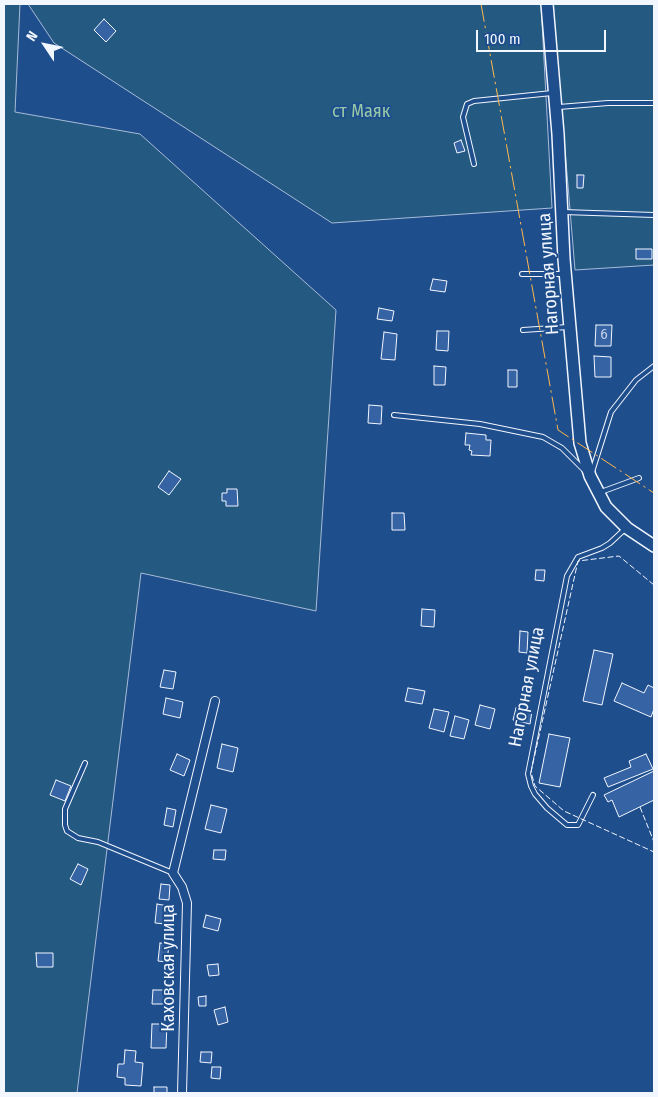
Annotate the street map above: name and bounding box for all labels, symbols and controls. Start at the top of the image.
north arrow [20,20,70,70]
scale bar [478,20,608,52]
text: N [23,28,42,45]
text: 100 m [484,30,521,48]
park label: ст Маяк [332,101,390,123]
street label: Нагорная улица [534,212,564,336]
house number: 6 [600,326,608,344]
street label: Нагорная улица [505,625,549,749]
street label: Каховская улица [158,904,180,1032]

